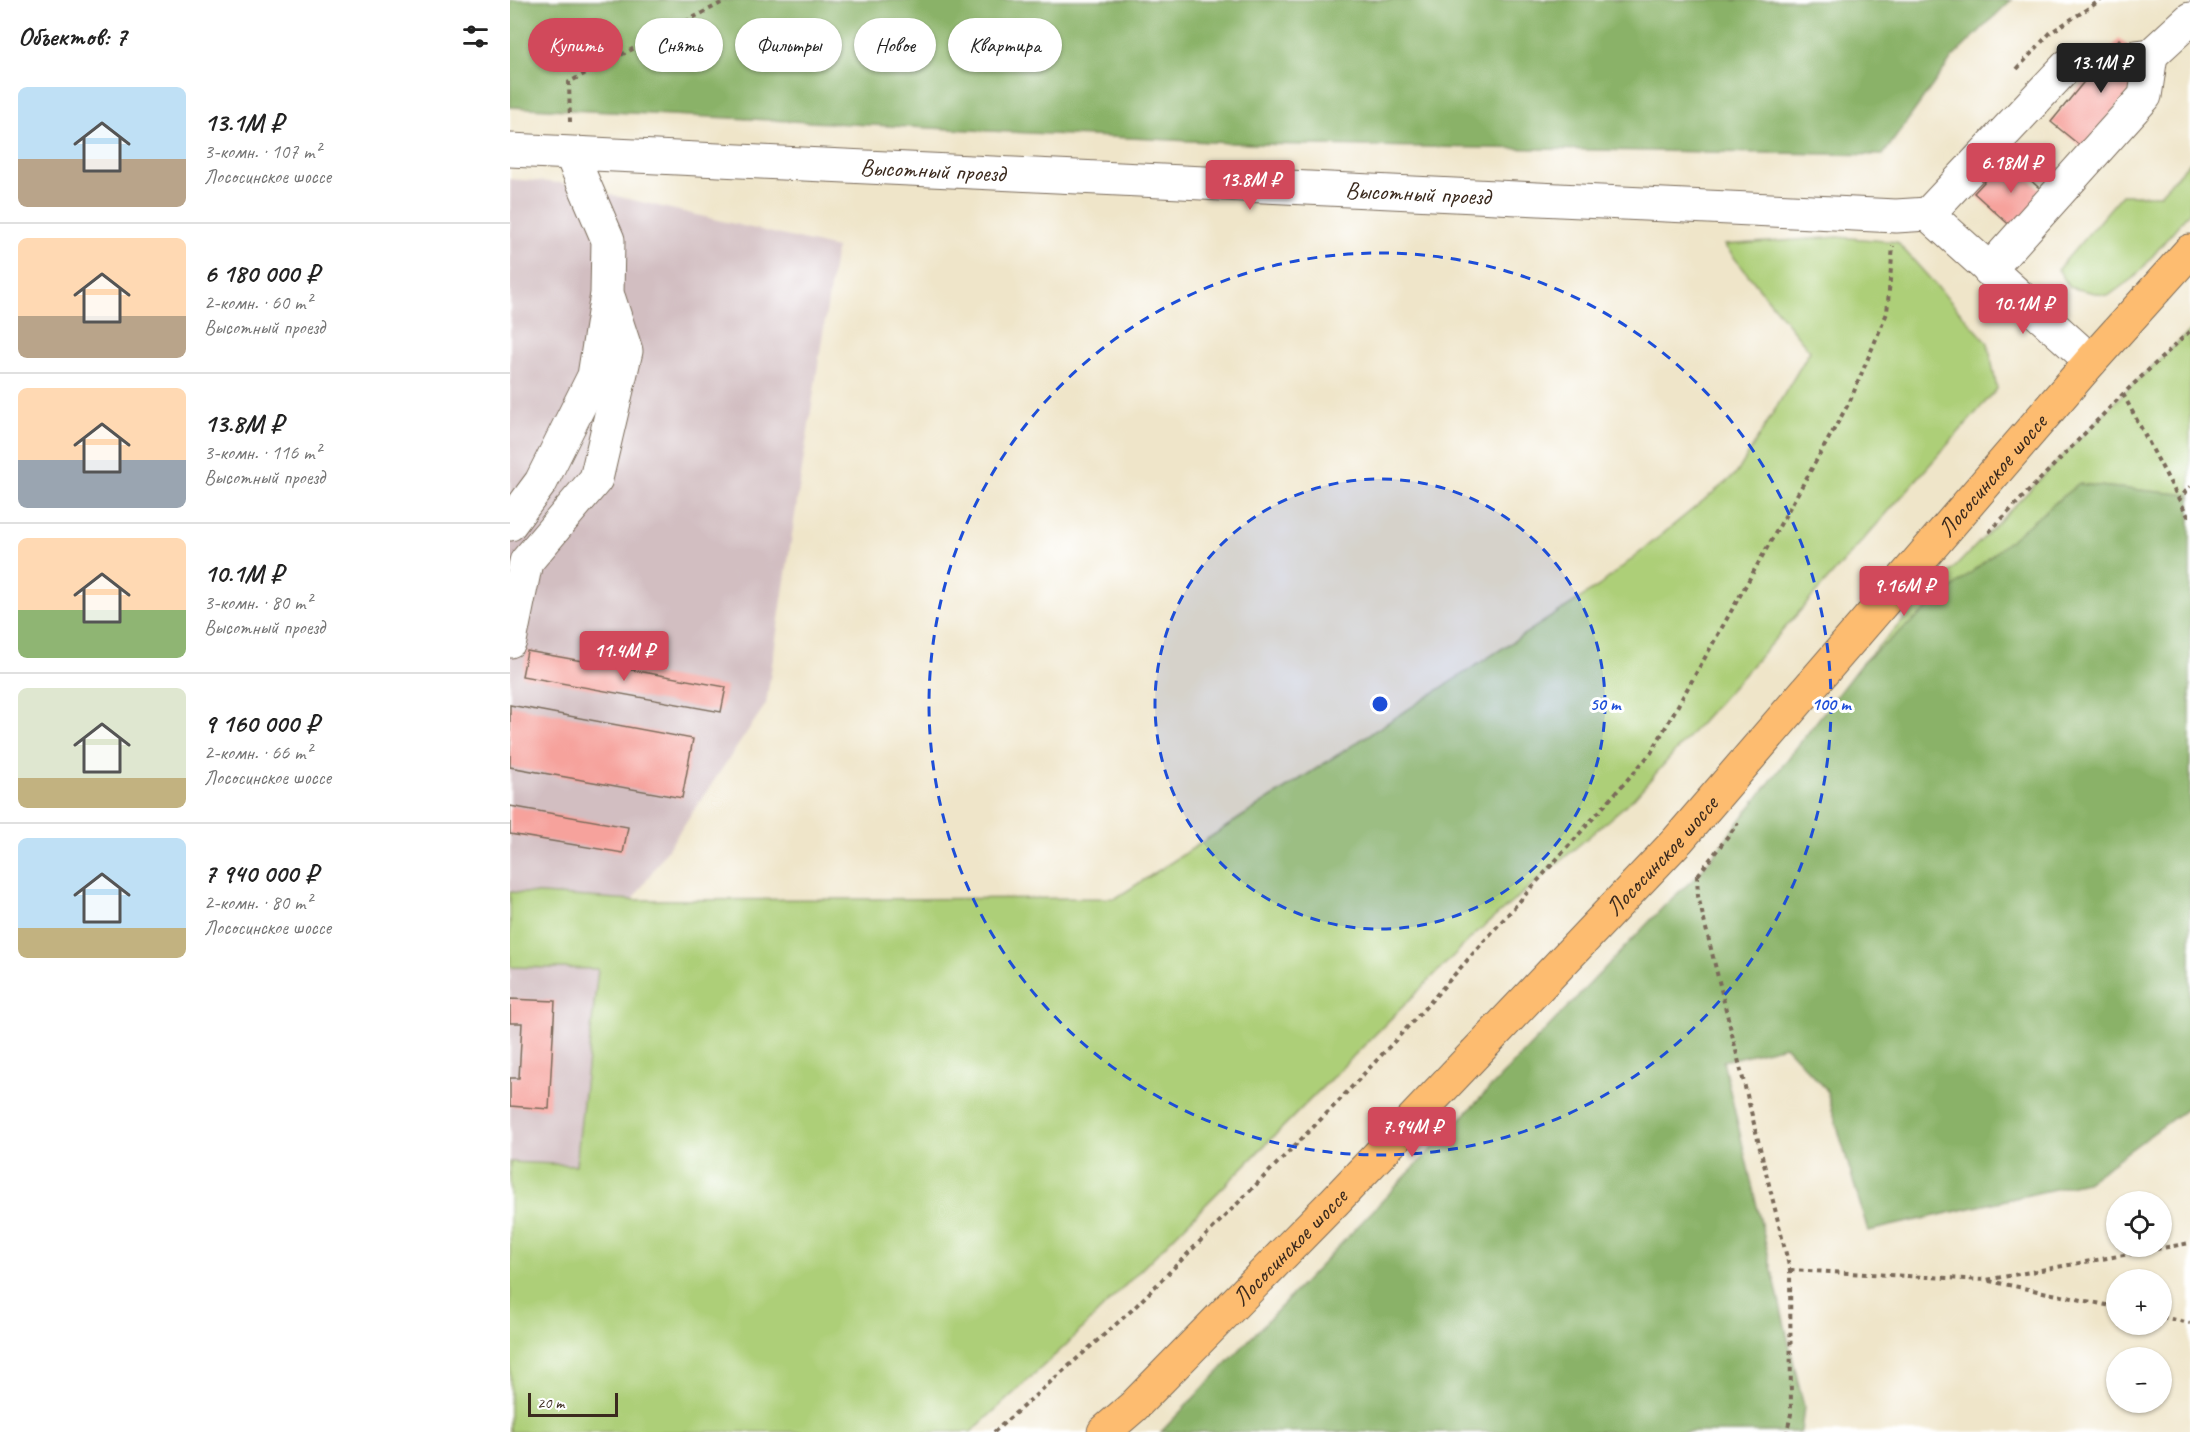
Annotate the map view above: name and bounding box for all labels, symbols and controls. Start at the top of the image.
chip: Купить [528,18,623,72]
chip: Снять [635,18,723,72]
chip: Фильтры [735,18,842,72]
chip: Новое [854,18,936,72]
chip: Квартира [948,18,1062,72]
text: Объектов: 7 [18,20,127,53]
icon: filters [459,20,492,53]
pin: 13.1M ₽ [2046,43,2156,94]
text: 13.1M ₽ [2071,50,2131,75]
text: 13.1M ₽ [204,106,283,139]
icon: home [66,111,138,183]
text: 3-комн. · 107 m² [204,139,321,164]
pin: 6.18M ₽ [1956,143,2066,194]
text: 6.18M ₽ [1980,150,2042,175]
street label: Высотный проезд [859,152,1008,189]
pin: 13.8M ₽ [1195,160,1305,211]
text: Лососинское шоссе [204,164,331,189]
text: 13.8M ₽ [1220,167,1280,192]
street label: Высотный проезд [1345,175,1494,212]
text: 6 180 000 ₽ [204,257,319,290]
icon: home [66,262,138,334]
pin: 10.1M ₽ [1968,284,2078,335]
text: 2-комн. · 60 m² [204,290,312,315]
text: 10.1M ₽ [1993,291,2053,316]
text: Высотный проезд [204,315,325,340]
street label: Лососинское шоссе [1931,406,2055,543]
text: 13.8M ₽ [204,407,283,440]
icon: home [66,412,138,484]
text: 3-комн. · 116 m² [204,440,321,465]
text: Высотный проезд [204,465,325,490]
text: 10.1M ₽ [204,557,283,590]
icon: home [66,562,138,634]
pin: 9.16M ₽ [1849,566,1959,617]
text: 9.16M ₽ [1874,573,1934,598]
text: 3-комн. · 80 m² [204,590,312,615]
text: Высотный проезд [204,615,325,640]
pin: 11.4M ₽ [569,631,679,682]
text: 11.4M ₽ [594,638,654,663]
text: 50 m [1590,693,1622,715]
text: 100 m [1812,693,1852,715]
centre of rings [1370,694,1390,714]
text: 9 160 000 ₽ [204,707,318,740]
icon: home [66,712,138,784]
text: 2-комн. · 66 m² [204,740,312,765]
text: Лососинское шоссе [204,765,331,790]
street label: Лососинское шоссе [1599,788,1726,922]
text: 7 940 000 ₽ [204,857,318,890]
icon: home [66,862,138,934]
text: 2-комн. · 80 m² [204,890,312,915]
text: Лососинское шоссе [204,915,331,940]
pin: 7.94M ₽ [1357,1107,1467,1158]
text: 7.94M ₽ [1382,1114,1442,1139]
street label: Лососинское шоссе [1225,1181,1355,1312]
map controls [2106,1191,2172,1413]
button: locate [2106,1191,2172,1257]
button: + [2106,1269,2172,1335]
button: − [2106,1347,2172,1413]
scale bar [528,1390,618,1418]
text: 20 m [537,1393,564,1413]

